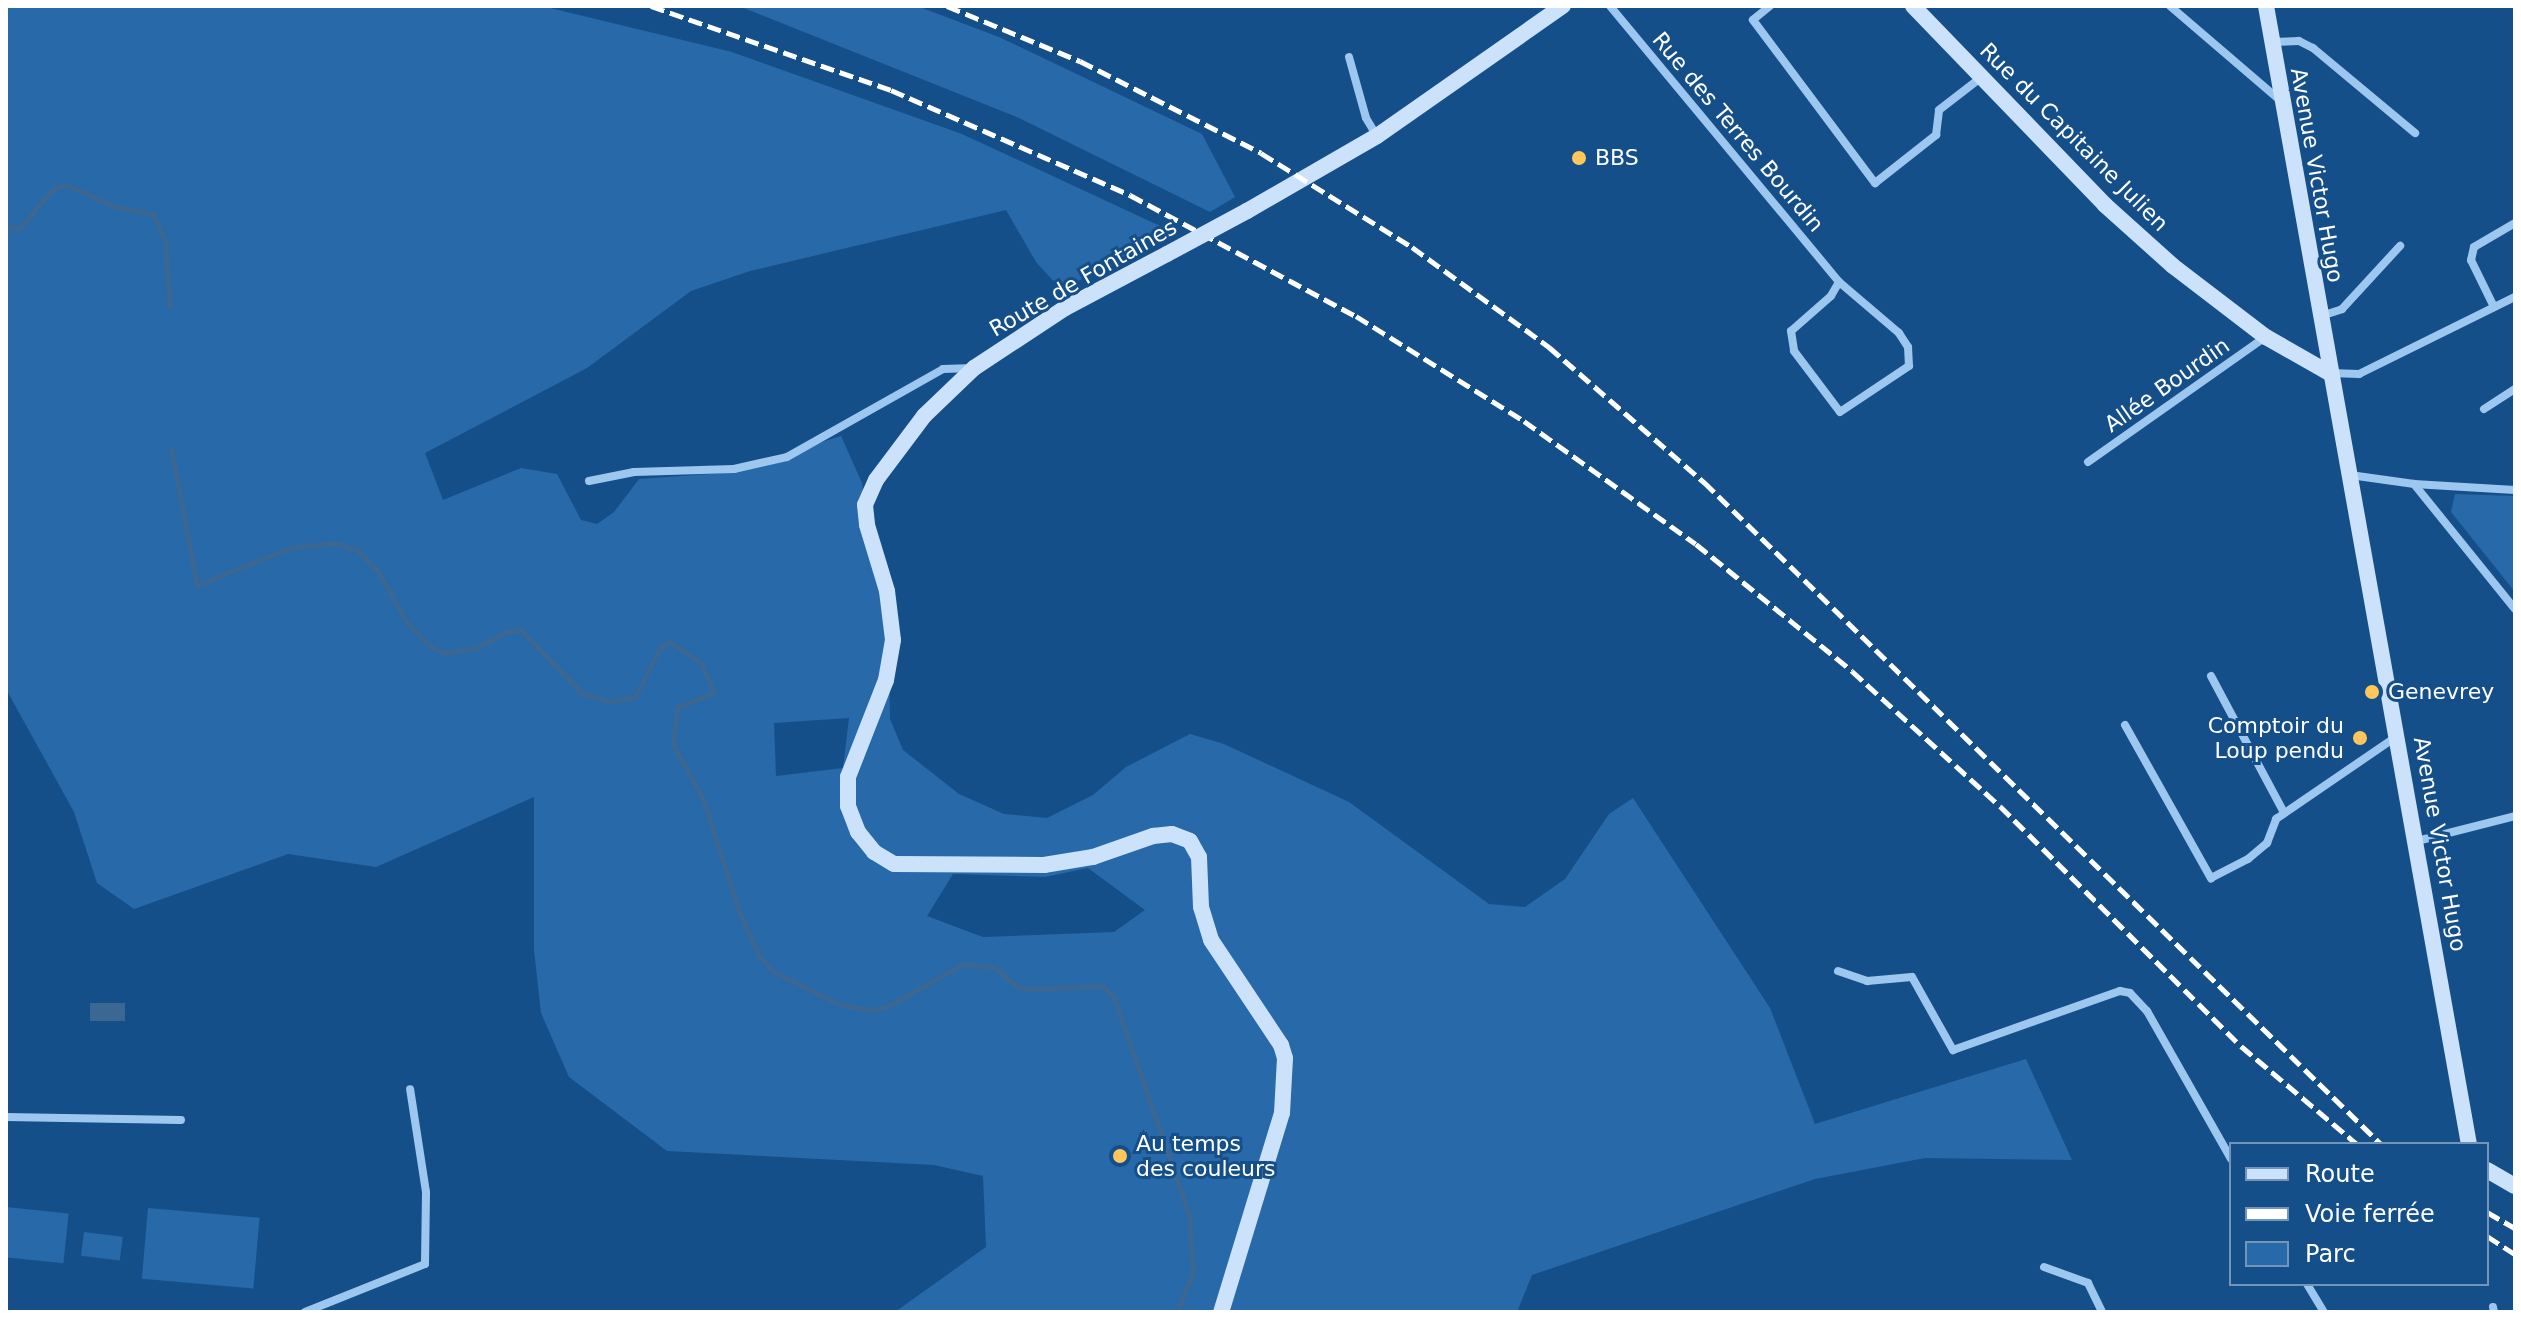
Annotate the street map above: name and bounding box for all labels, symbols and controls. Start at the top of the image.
street label: Rue des Terres Bourdin [1647,27,1829,237]
street label: Rue du Capitaine Julien [1974,37,2174,237]
street label: Avenue Victor Hugo [2285,66,2349,284]
place label: BBS [1595,145,1639,171]
marker: BBS [1570,149,1588,167]
street label: Route de Fontaines [985,214,1181,342]
street label: Allée Bourdin [2099,332,2235,438]
place label: Genevrey [2388,679,2494,705]
marker: Genevrey [2363,683,2381,701]
place label: Comptoir du Loup pendu [2208,712,2344,764]
marker: Comptoir du Loup pendu [2351,729,2369,747]
street label: Avenue Victor Hugo [2408,735,2472,953]
place label: Au temps des couleurs [1136,1130,1276,1182]
legend [2229,1142,2489,1286]
marker: Au temps des couleurs [1111,1147,1129,1165]
text: Route [2305,1160,2375,1188]
text: Voie ferrée [2305,1200,2435,1228]
text: Parc [2305,1240,2356,1268]

